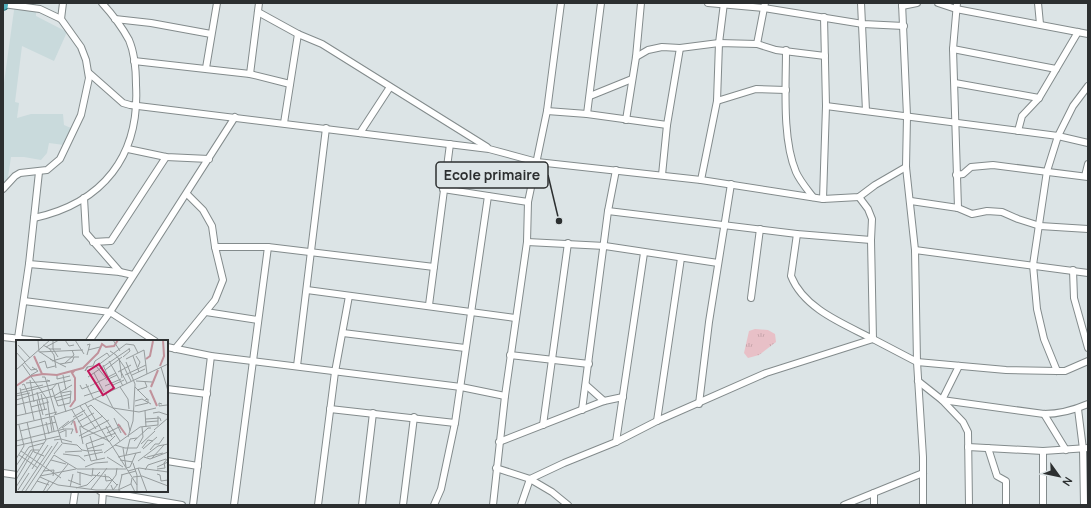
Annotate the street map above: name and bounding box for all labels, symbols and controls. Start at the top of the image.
callout: Ecole primaire [436,162,548,188]
text: Ecole primaire [444,165,540,184]
inset map [16,340,168,492]
north arrow [1039,456,1079,496]
text: N [1059,474,1076,489]

